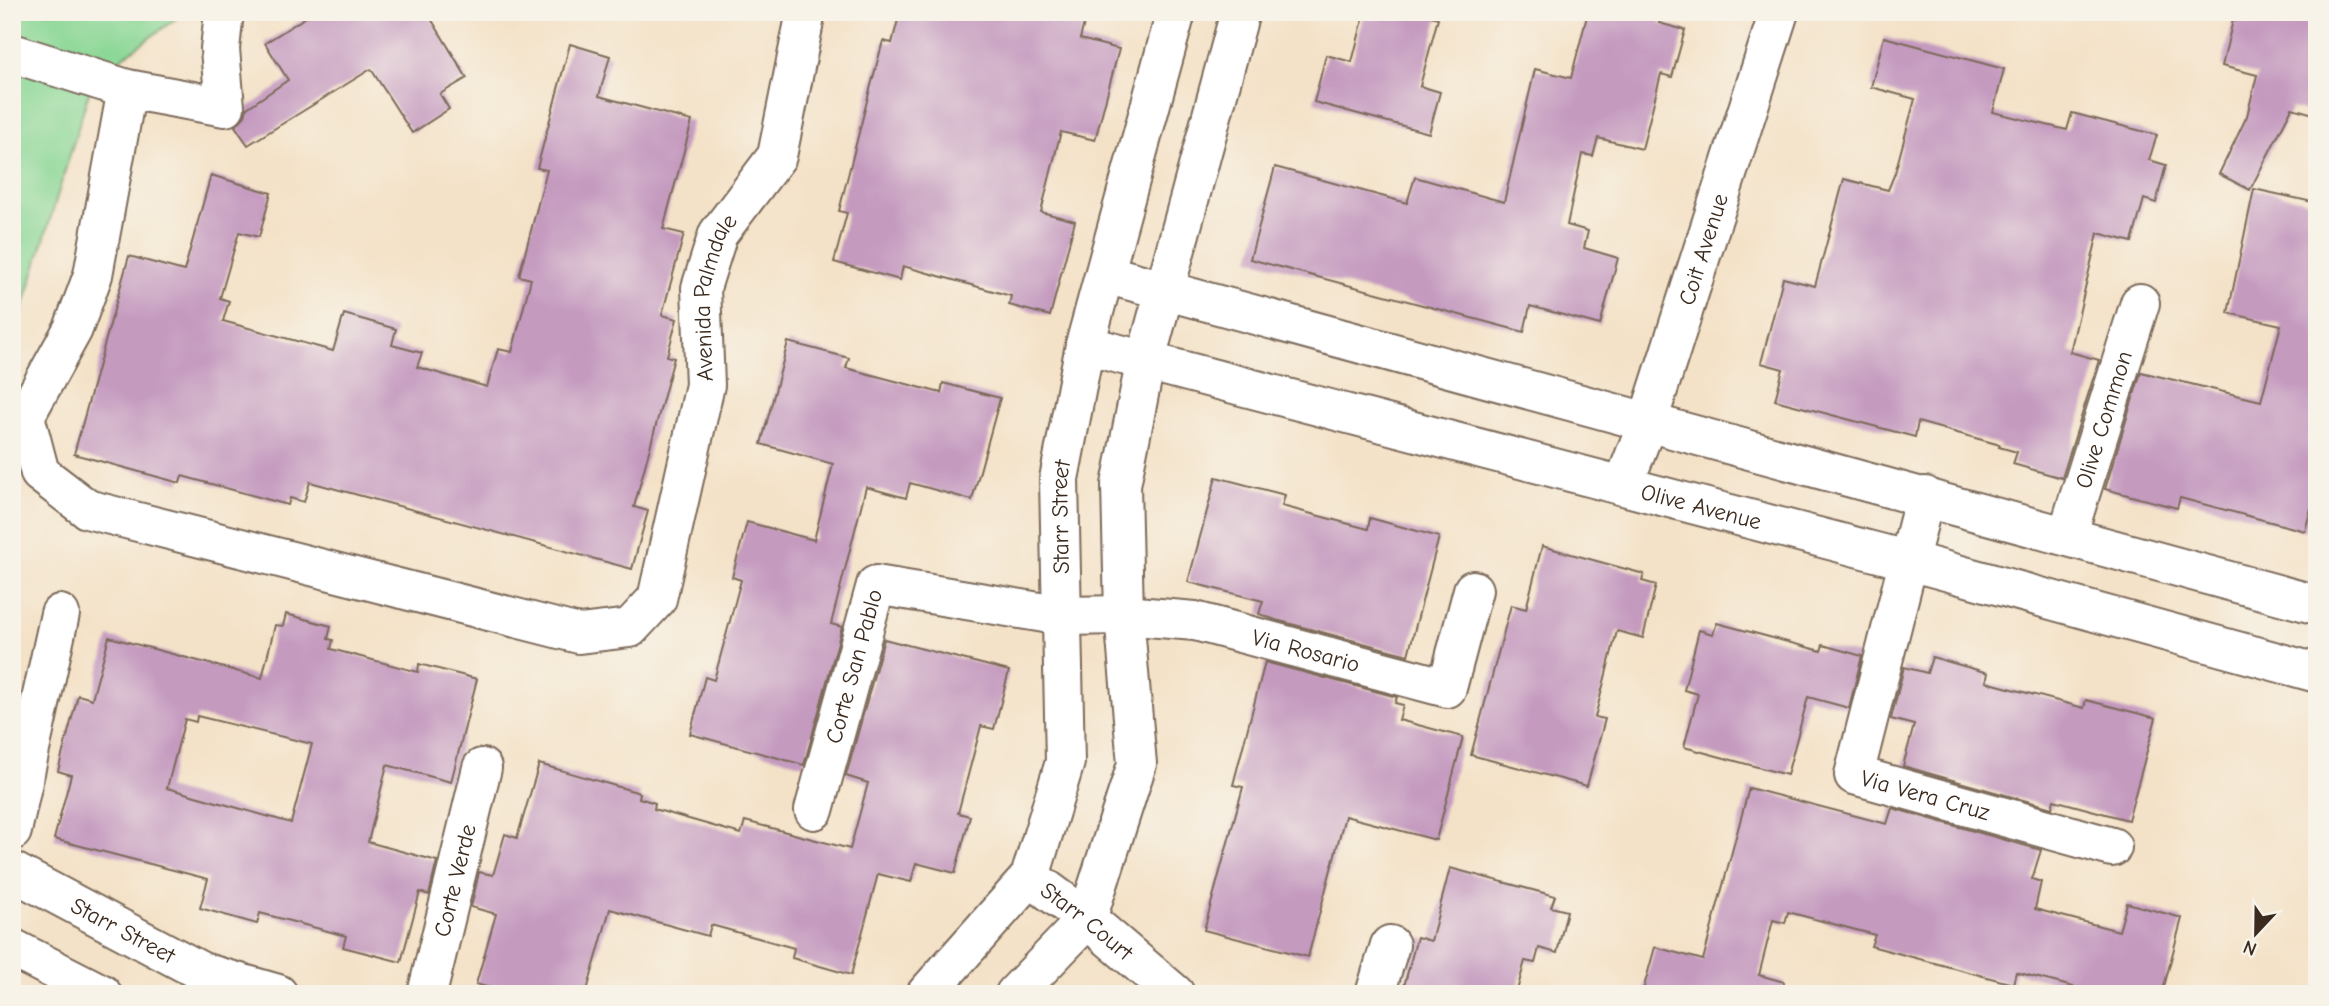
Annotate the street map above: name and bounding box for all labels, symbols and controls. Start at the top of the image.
street label: Coit Avenue [1673,190,1734,309]
street label: Avenida Palmdale [688,208,743,382]
street label: Olive Common [2070,348,2138,492]
street label: Starr Street [1046,456,1077,574]
street label: Olive Avenue [1638,478,1764,536]
street label: Corte San Pablo [820,586,888,747]
street label: Via Rosario [1249,624,1363,678]
street label: Via Vera Cruz [1858,765,1993,826]
street label: Corte Verde [428,821,482,940]
street label: Starr Court [1035,877,1139,967]
street label: Starr Street [66,892,181,970]
north arrow [2220,898,2290,968]
text: N [2240,935,2260,960]

